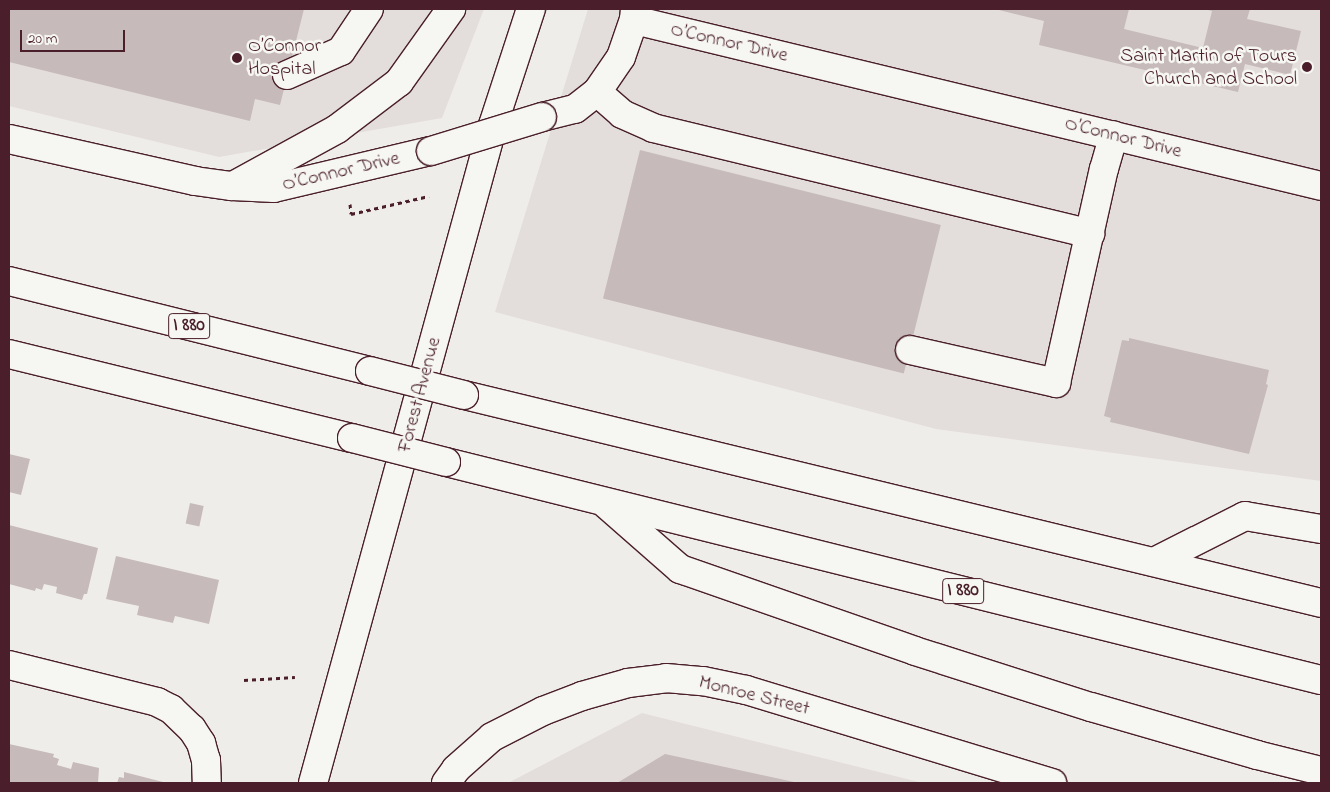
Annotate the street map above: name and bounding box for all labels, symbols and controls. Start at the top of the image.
street label: O’Connor Drive [668,18,790,68]
scale bar [22,20,128,52]
text: 20 m [28,28,57,50]
place label: O’Connor Hospital [248,34,321,81]
place label: Saint Martin of Tours Church and School [1120,44,1297,91]
marker: O’Connor Hospital [230,51,244,65]
marker: Saint Martin of Tours Church and School [1301,61,1313,73]
street label: O’Connor Drive [1062,112,1184,164]
street label: O’Connor Drive [280,147,402,197]
road number: I 880 [168,310,210,342]
street label: Forest Avenue [393,335,447,455]
road number: I 880 [942,574,984,608]
street label: Monroe Street [696,671,812,721]

